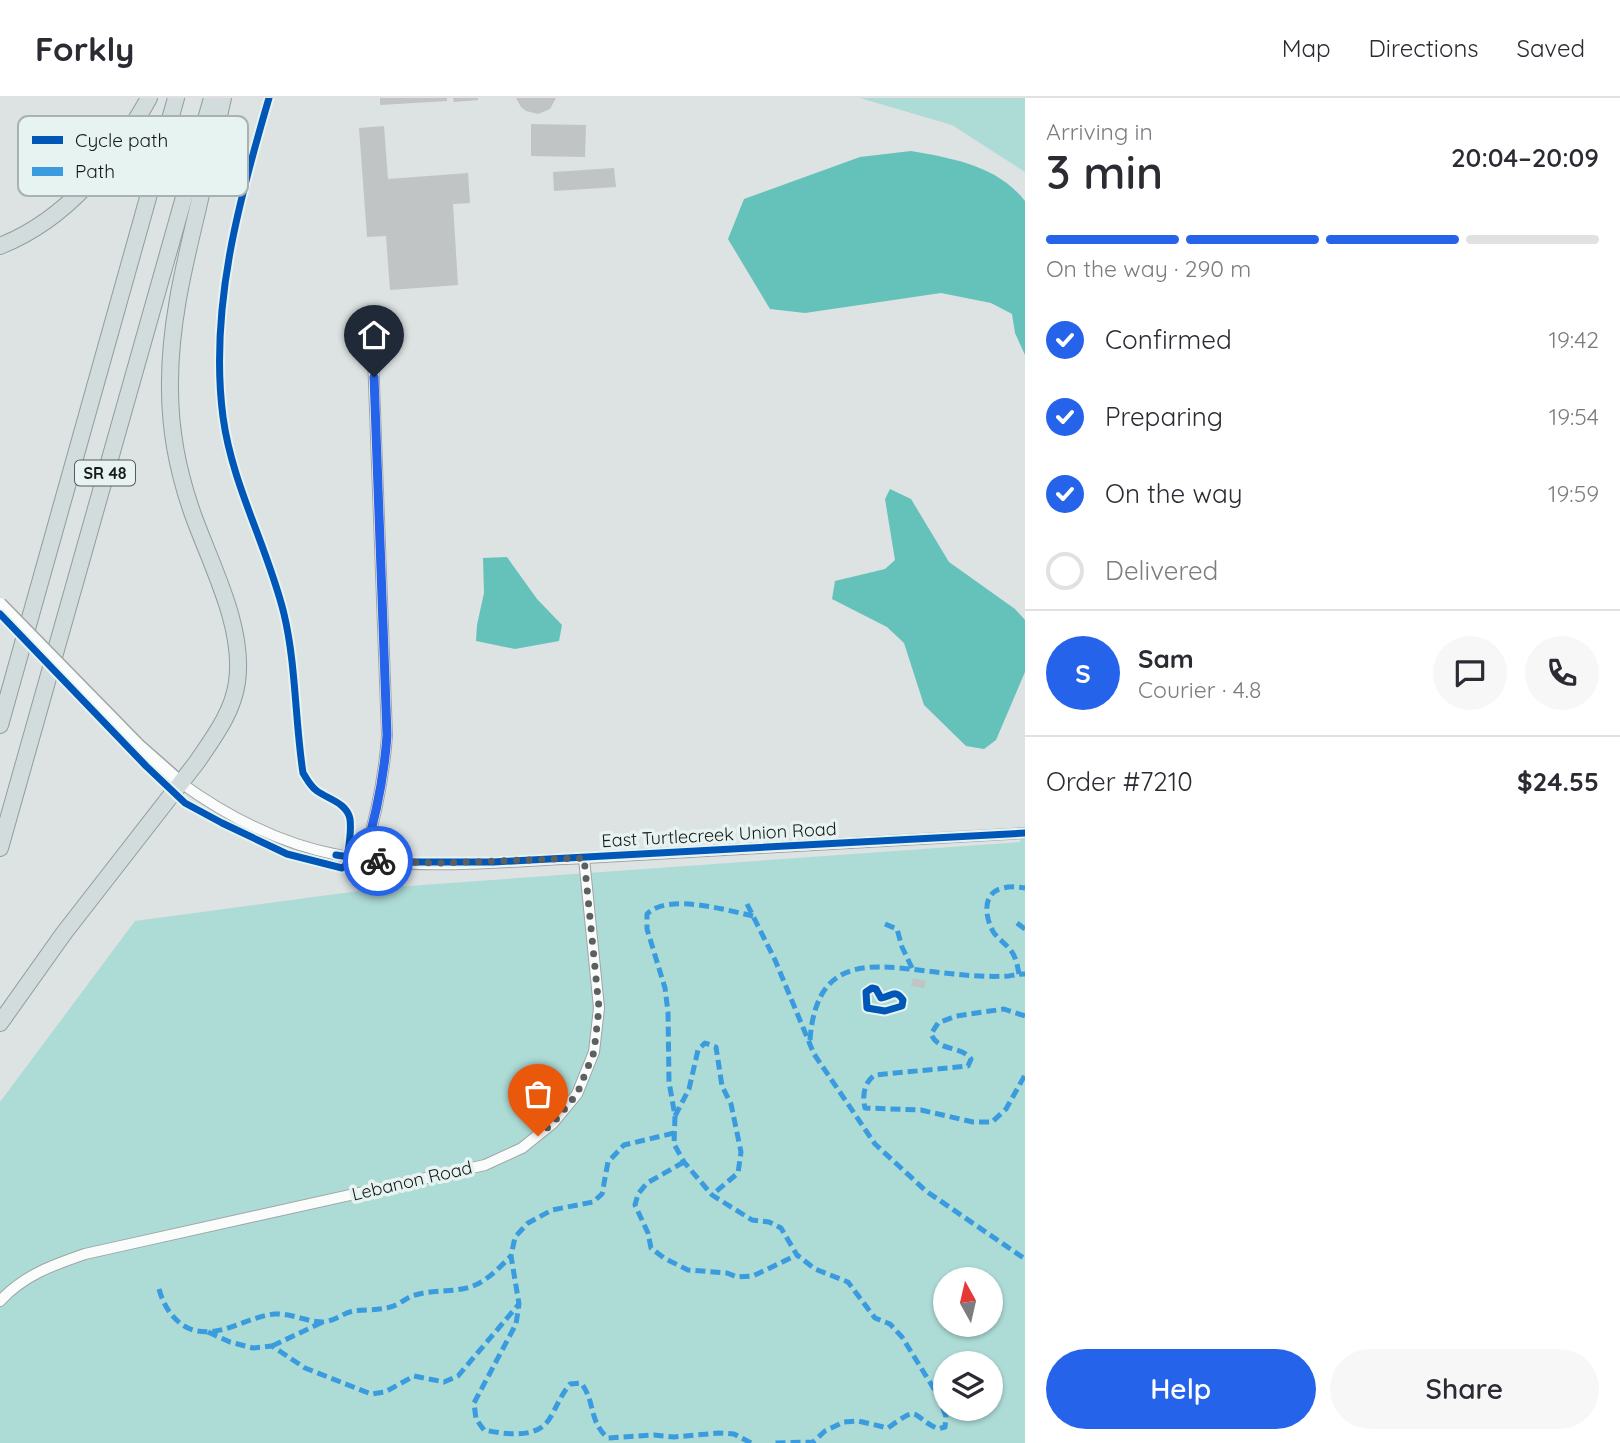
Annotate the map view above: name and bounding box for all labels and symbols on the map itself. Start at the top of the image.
legend [18,116,248,196]
text: Cycle path [75,128,168,152]
text: Path [75,159,115,183]
pin [344,305,404,377]
road number: SR 48 [75,460,135,486]
street label: East Turtlecreek Union Road [601,817,837,852]
courier [343,826,413,896]
pin [508,1064,568,1136]
street label: Lebanon Road [349,1155,474,1206]
north arrow [933,1267,1003,1337]

